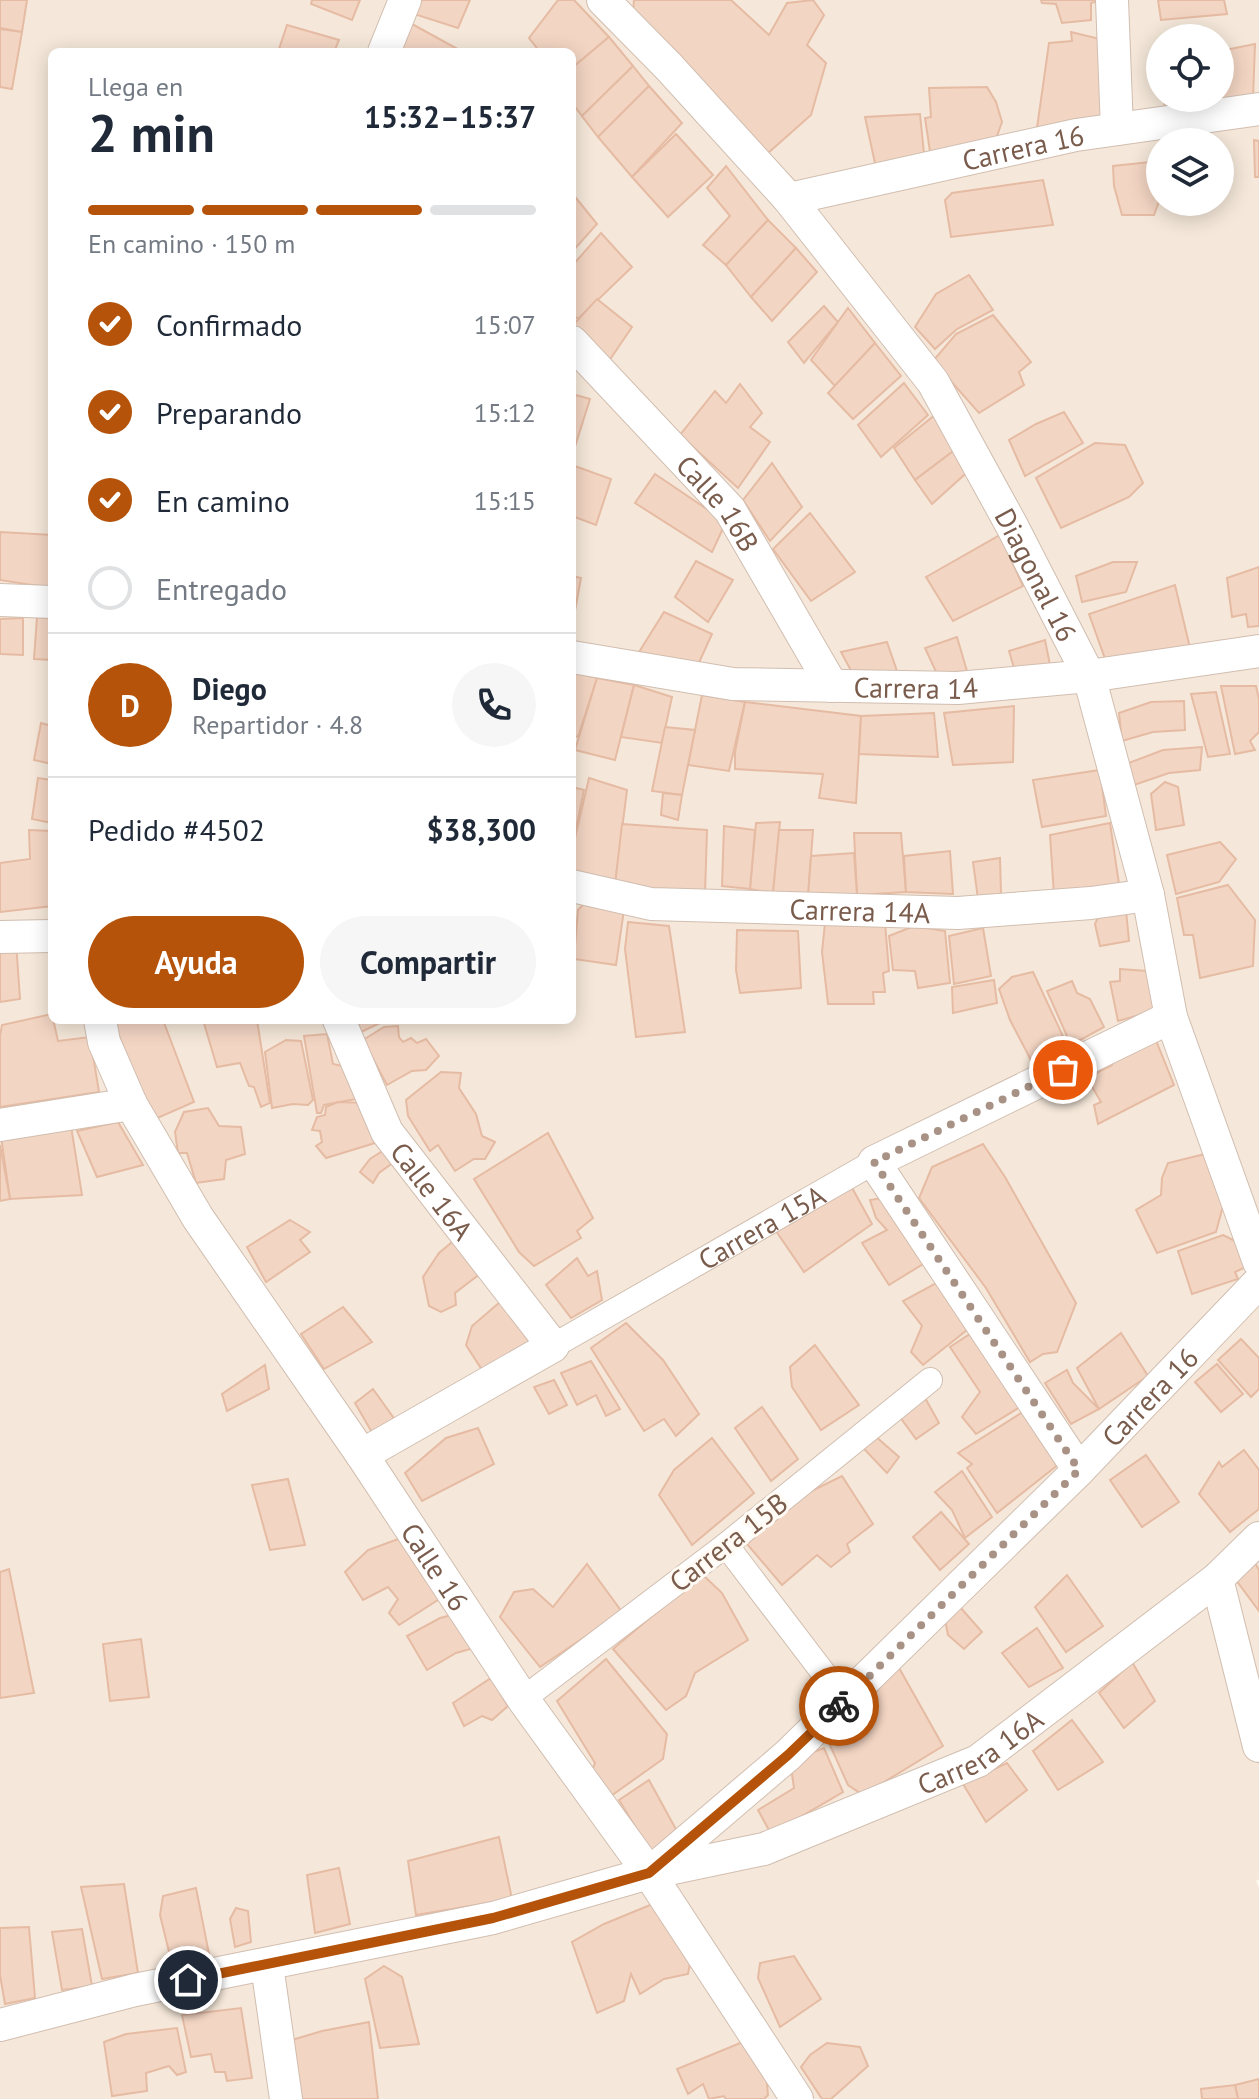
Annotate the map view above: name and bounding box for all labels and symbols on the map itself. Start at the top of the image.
street label: Carrera 16 [959,116,1087,178]
street label: Calle 16B [669,446,768,558]
street label: Diagonal 16 [987,501,1086,647]
street label: Carrera 14 [853,668,979,707]
street label: Carrera 14A [789,890,931,931]
pin [1029,1036,1097,1104]
street label: Calle 16A [383,1134,483,1248]
street label: Carrera 15A [691,1175,832,1278]
street label: Carrera 16 [1093,1339,1206,1454]
street label: Carrera 15B [661,1484,795,1600]
street label: Calle 16 [393,1515,478,1618]
courier [799,1666,879,1746]
street label: Carrera 16A [912,1700,1050,1802]
pin [154,1946,222,2014]

